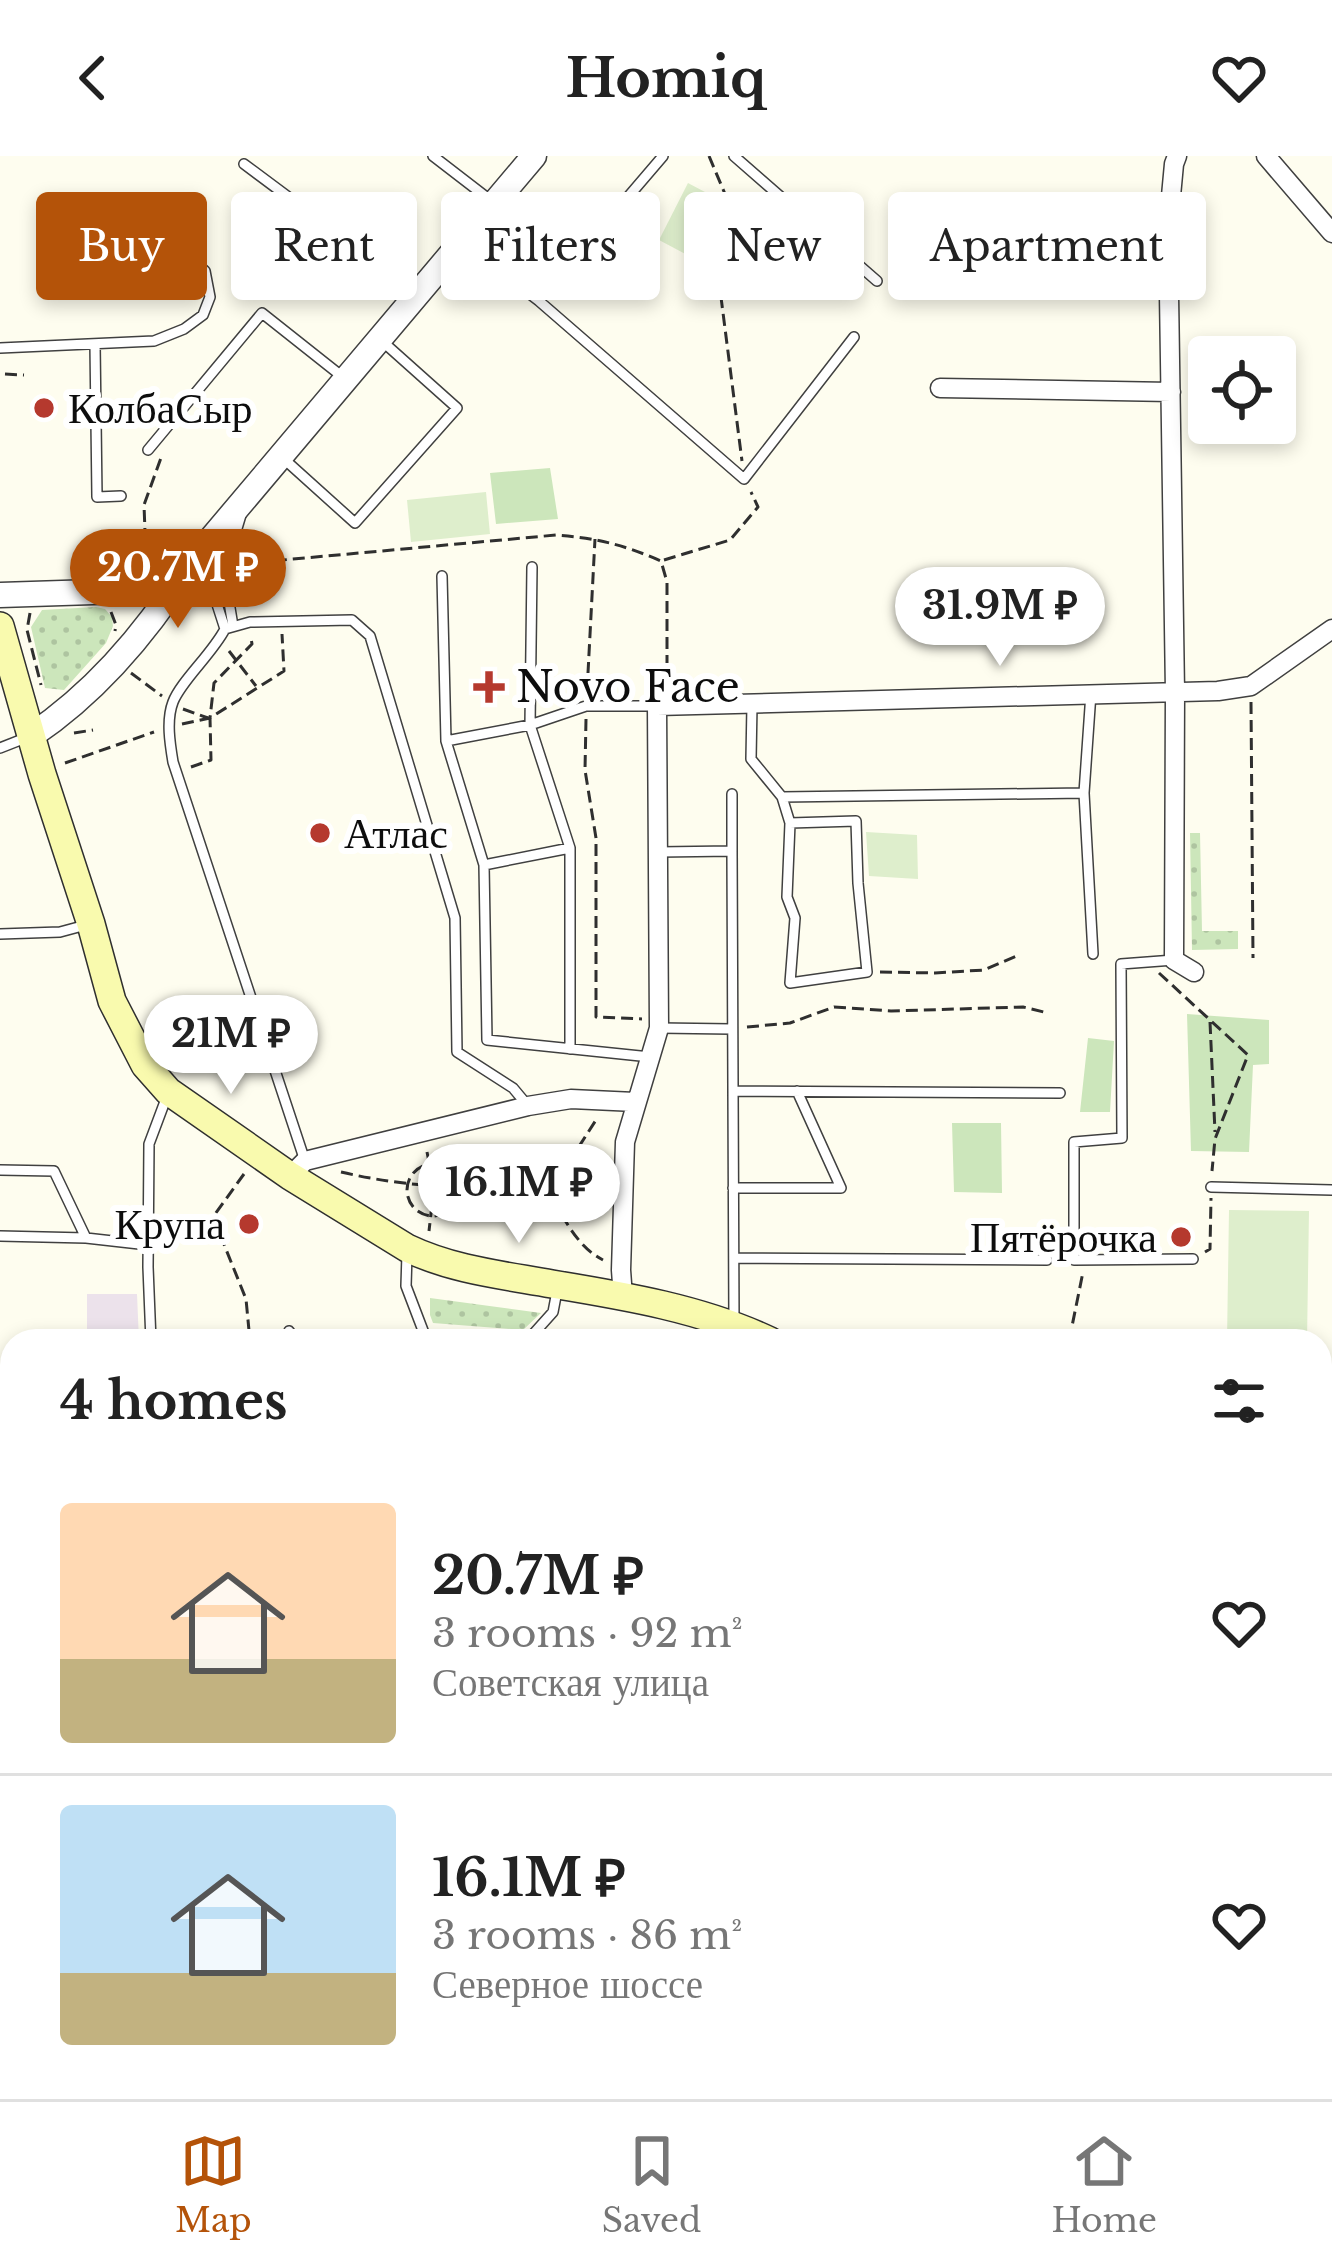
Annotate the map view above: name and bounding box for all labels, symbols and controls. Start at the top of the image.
icon: back [60,45,126,111]
text: Homiq [565,45,767,112]
icon: heart [1206,45,1272,111]
chip: Buy [36,192,207,300]
chip: Rent [231,192,417,300]
chip: Filters [441,192,660,300]
chip: New [684,192,864,300]
chip: Apartment [888,192,1206,300]
map controls [1188,336,1296,444]
button: locate [1188,336,1296,444]
place label: КолбаСыр [68,382,253,434]
marker: КолбаСыр [31,395,57,421]
pin: 20.7M ₽ [67,529,289,631]
text: 20.7M ₽ [97,543,259,592]
pin: 31.9M ₽ [889,567,1111,669]
text: 31.9M ₽ [922,581,1078,630]
place label: Novo Face [516,661,740,713]
marker: Novo Face [473,671,505,703]
place label: Атлас [344,807,448,859]
marker: Атлас [307,820,333,846]
pin: 21M ₽ [147,995,315,1097]
text: 21M ₽ [171,1009,291,1058]
pin: 16.1M ₽ [408,1144,630,1246]
text: 16.1M ₽ [445,1158,593,1207]
place label: Крупа [114,1198,225,1250]
marker: Крупа [236,1211,262,1237]
place label: Пятёрочка [970,1211,1157,1263]
marker: Пятёрочка [1168,1224,1194,1250]
icon: filters [1206,1368,1272,1434]
text: 4 homes [60,1370,288,1433]
text: 20.7M ₽ [432,1545,644,1608]
icon: home [156,1551,300,1695]
icon: heart [1206,1590,1272,1656]
text: 3 rooms · 92 m² [432,1609,743,1658]
text: Советская улица [432,1658,709,1707]
text: 16.1M ₽ [432,1847,626,1910]
icon: home [156,1853,300,1997]
icon: heart [1206,1892,1272,1958]
text: 3 rooms · 86 m² [432,1911,742,1960]
text: Северное шоссе [432,1960,703,2009]
tab: Map [175,2128,252,2241]
tab: Saved [602,2128,701,2241]
tab: Home [1051,2128,1157,2241]

